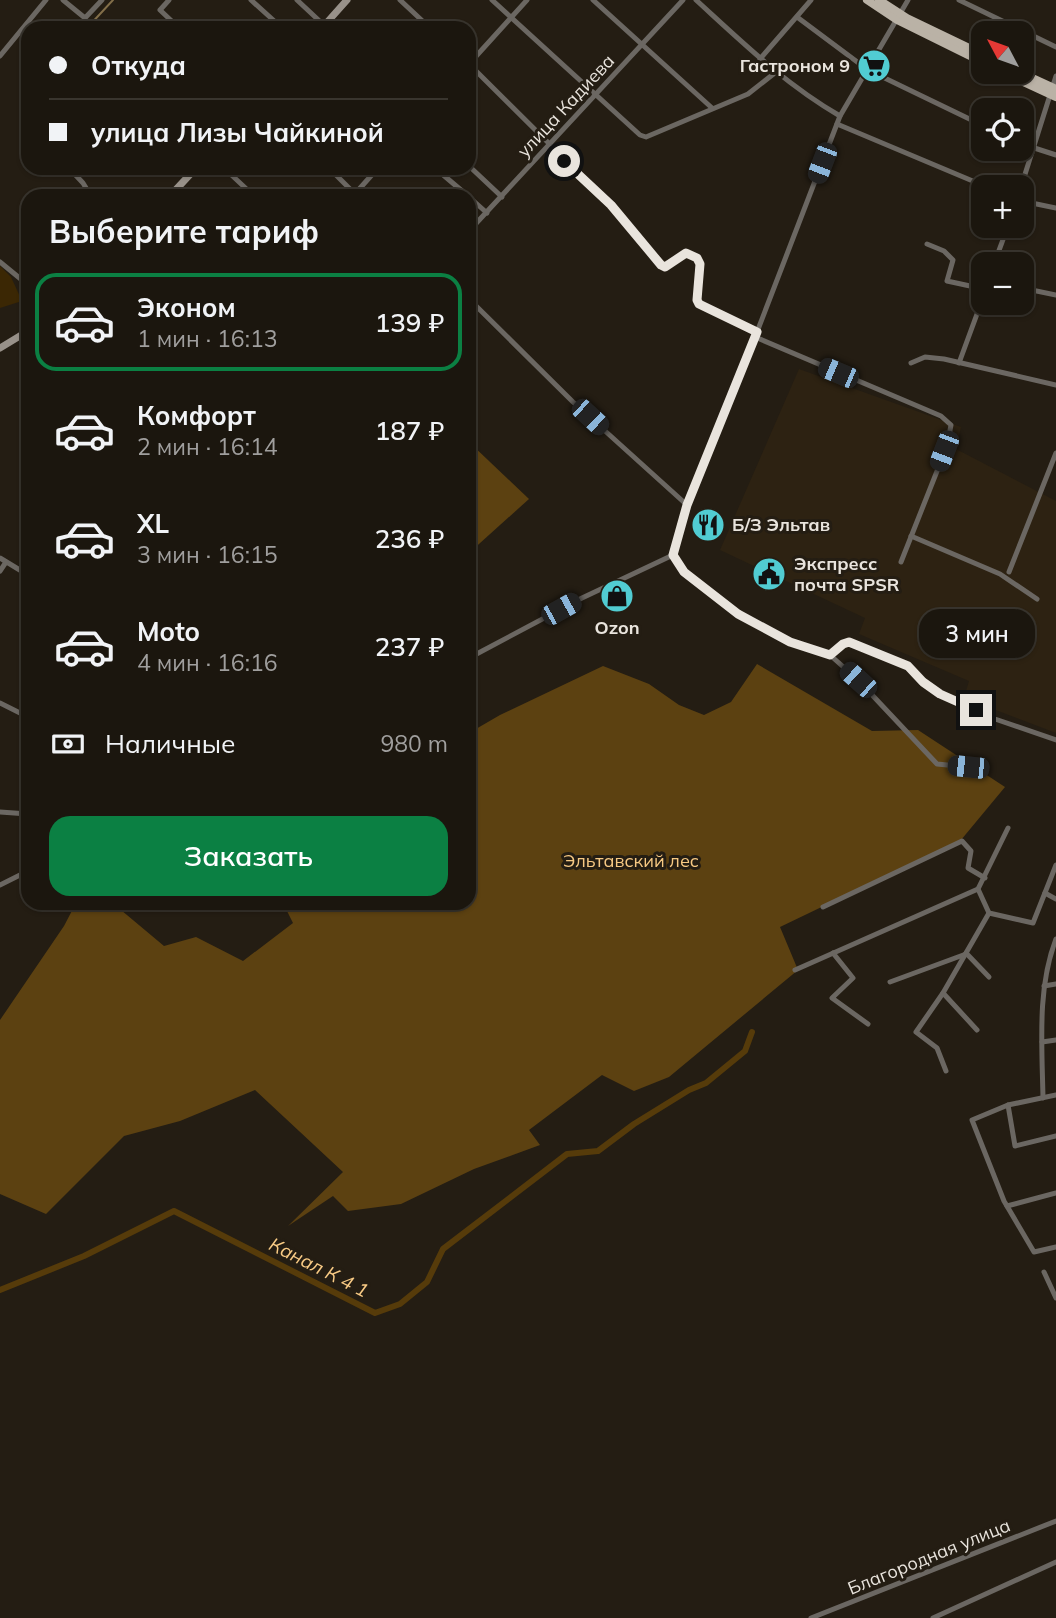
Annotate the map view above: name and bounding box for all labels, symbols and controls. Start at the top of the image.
north arrow [971,21,1034,84]
map controls [971,21,1034,315]
supermarket icon: Гастроном 9 [855,47,893,85]
text: Откуда [91,49,186,82]
street label: улица Кадиева [512,49,619,162]
place label: Гастроном 9 [740,54,850,77]
button: locate [971,98,1034,161]
text: улица Лизы Чайкиной [91,116,384,149]
car [805,140,840,186]
route start [548,145,580,177]
button: + [971,175,1034,238]
text: Выберите тариф [49,211,319,251]
button: − [971,252,1034,315]
icon: car [53,291,116,354]
text: Эконом [137,291,236,324]
text: 139 ₽ [375,306,444,339]
text: 1 мин · 16:13 [137,324,277,353]
car [815,355,862,391]
car [568,395,613,439]
icon: car [53,399,116,462]
text: Комфорт [137,399,256,432]
text: 187 ₽ [375,414,444,447]
car [927,428,962,474]
text: 2 мин · 16:14 [137,432,277,461]
restaurant icon: Б/З Эльтав [689,506,727,544]
icon: car [53,507,116,570]
text: XL [137,507,169,540]
place label: Б/З Эльтав [732,513,830,536]
text: 236 ₽ [375,522,444,555]
text: 3 мин · 16:15 [137,540,277,569]
place label: Экспресс почта SPSR [794,552,900,596]
public building icon: Экспресс почта SPSR [750,555,788,593]
shop icon: Ozon [598,577,636,615]
car [538,590,585,628]
callout: 3 мин [918,608,1034,658]
icon: car [53,615,116,678]
text: Moto [137,615,200,648]
place label: Ozon [595,616,639,639]
text: 3 мин [945,619,1009,648]
text: 237 ₽ [375,630,444,663]
text: 4 мин · 16:16 [137,648,277,677]
car [836,658,881,702]
route end [960,694,992,726]
icon: cash [49,725,87,763]
text: Наличные [105,727,235,760]
text: 980 m [380,729,448,758]
car [947,754,990,780]
button: Заказать [49,816,448,896]
park label: Эльтавский лес [563,849,699,872]
water label: Канал К 4 1 [265,1232,373,1302]
street label: Благородная улица [844,1513,1013,1600]

